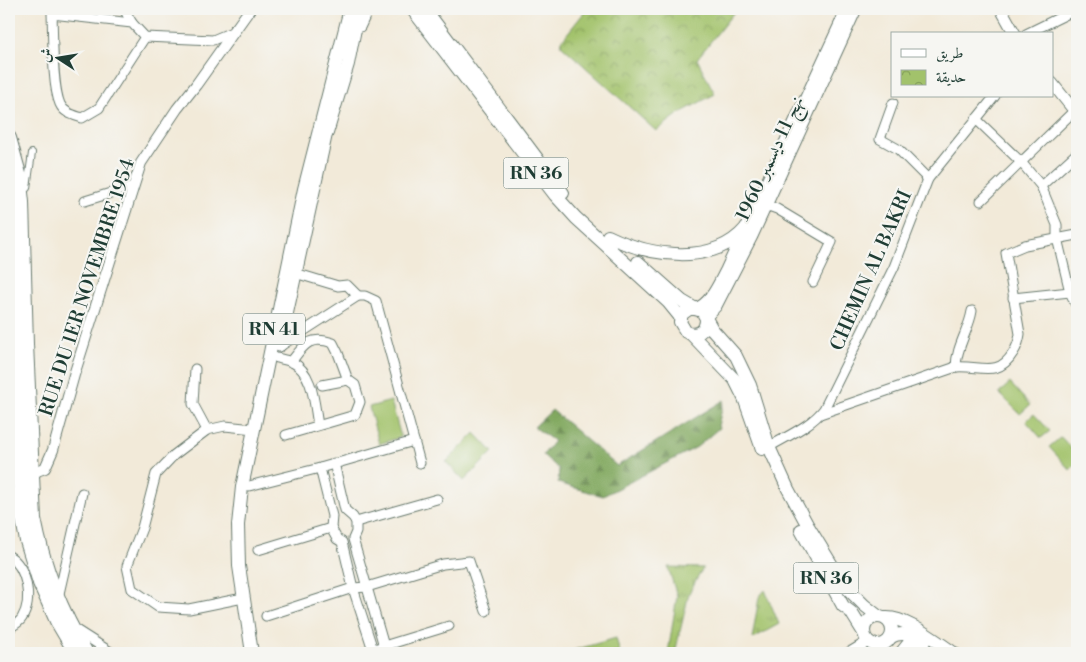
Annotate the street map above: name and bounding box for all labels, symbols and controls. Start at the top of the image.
north arrow [32,32,82,82]
legend [891,32,1054,98]
text: طريق [936,44,963,63]
text: ش [36,47,57,64]
text: حديقة [936,68,966,87]
street label: نهج 11 ديسمبر 1960 [730,92,814,227]
street label: RUE DU 1ER NOVEMBRE 1954 [34,155,140,419]
road number: RN 36 [504,158,568,188]
street label: CHEMIN AL BAKRI [825,186,917,354]
road number: RN 41 [243,314,305,344]
road number: RN 36 [794,562,858,594]

